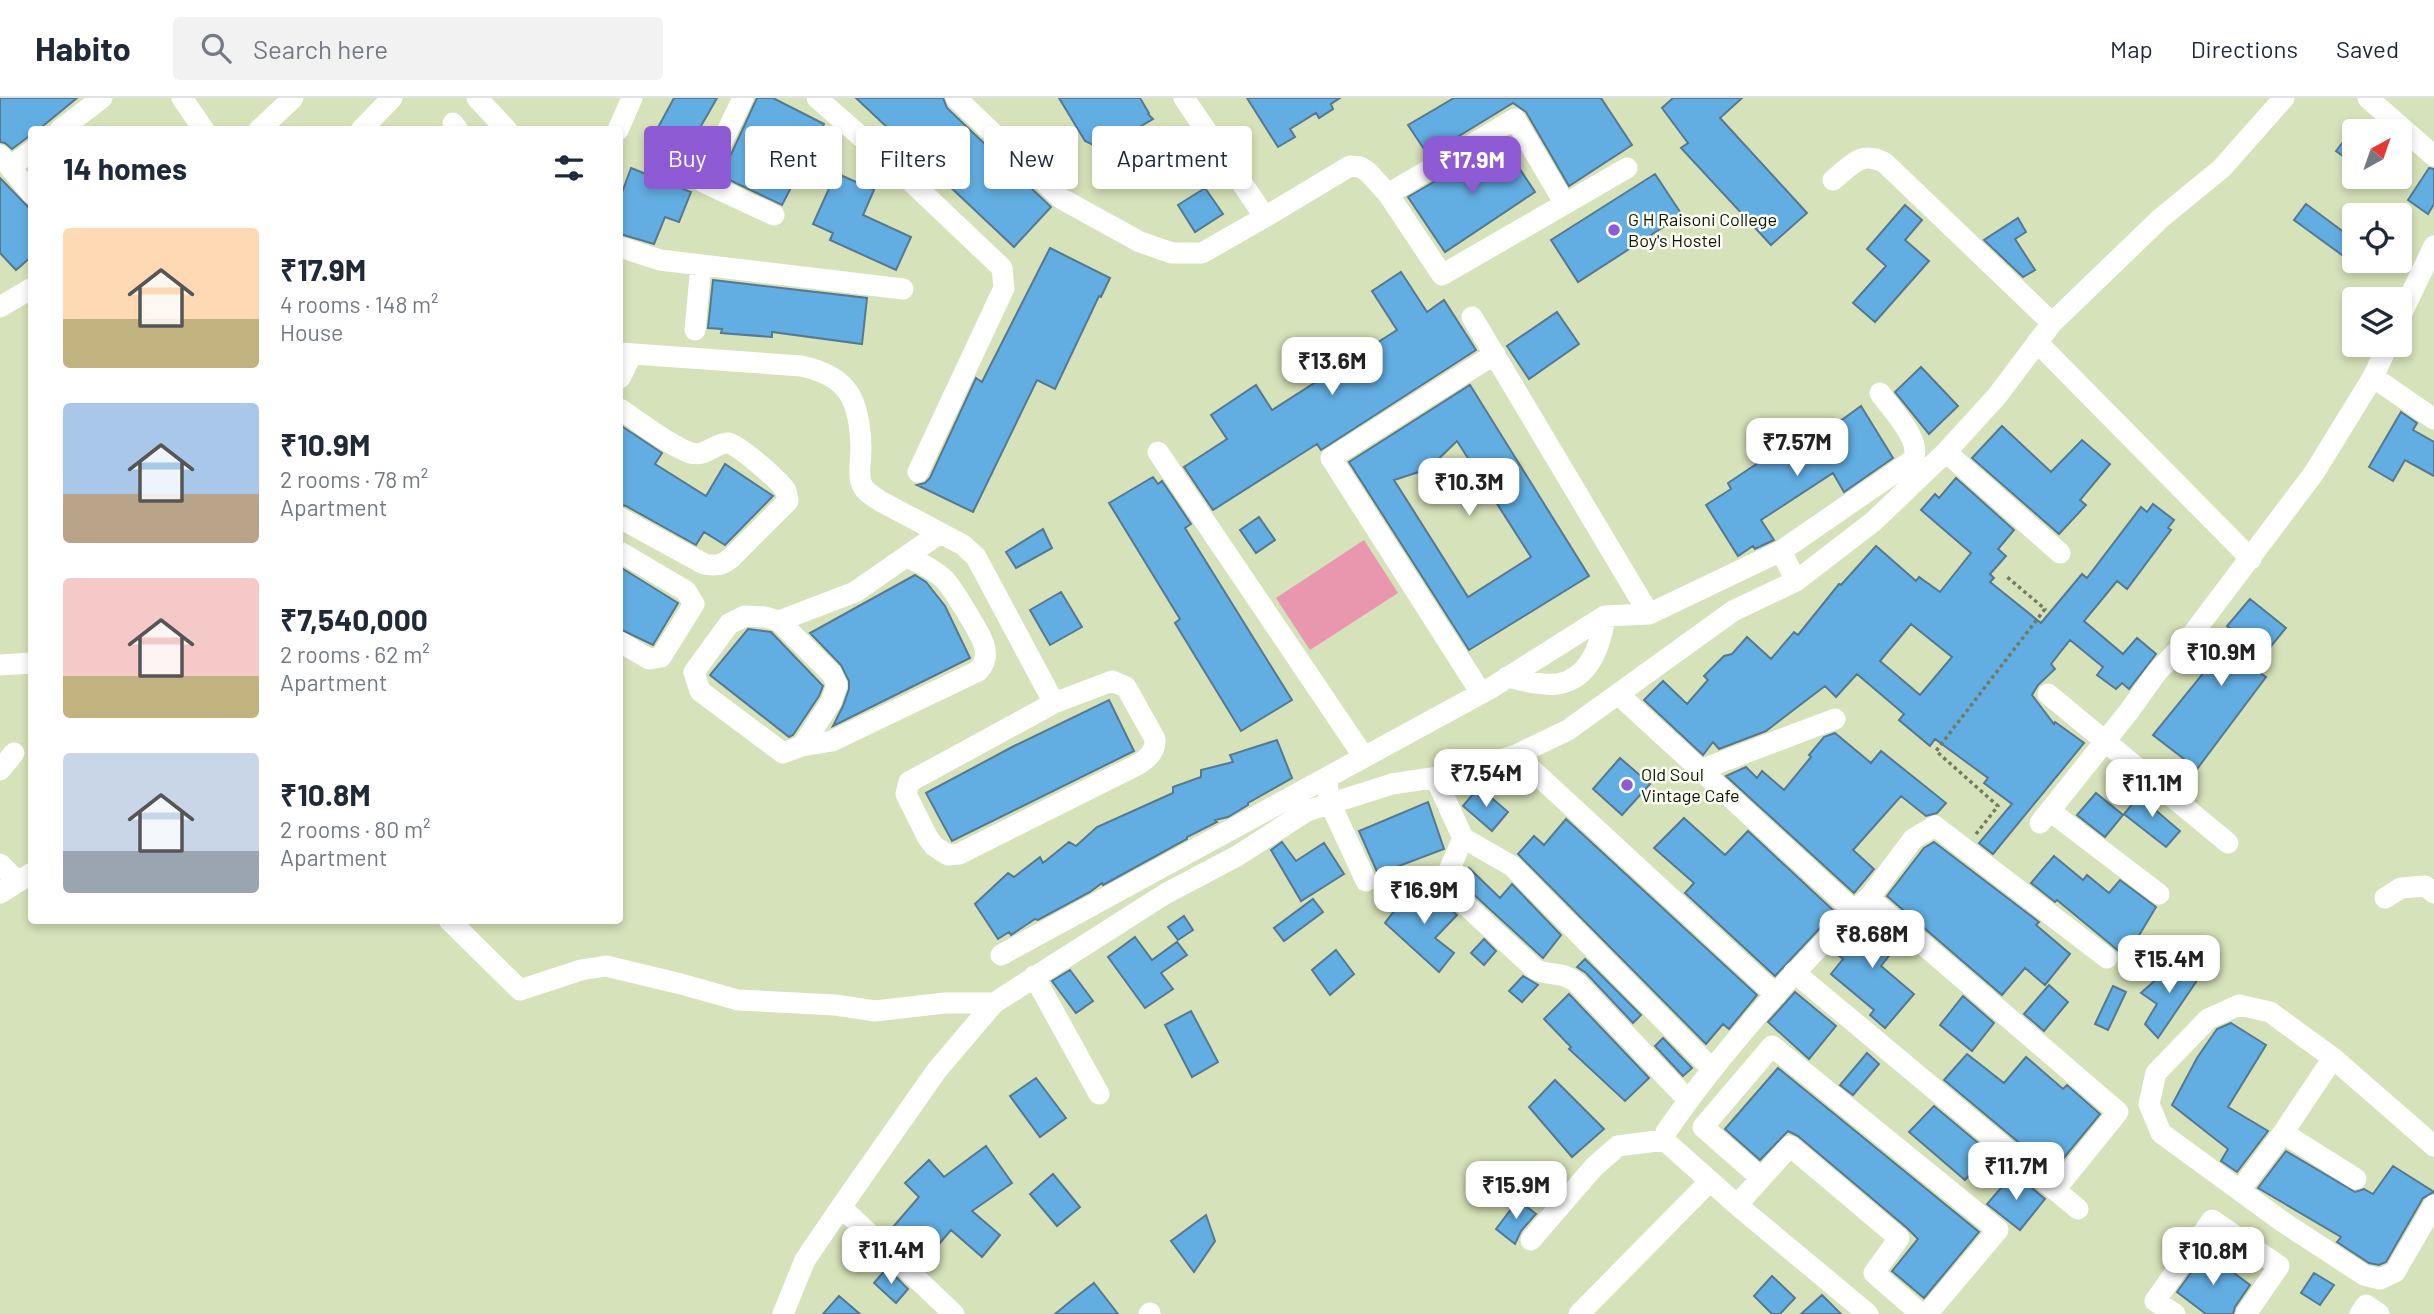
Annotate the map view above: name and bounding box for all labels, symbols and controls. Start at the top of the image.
search box [173,17,663,80]
text: Habito [35,28,131,68]
icon: search [197,29,235,67]
text: Search here [253,33,388,64]
text: Map [2110,34,2153,63]
text: Directions [2191,34,2298,63]
text: Saved [2336,34,2399,63]
north arrow [2342,119,2412,189]
map controls [2342,119,2412,357]
chip: Buy [644,126,731,189]
chip: Rent [745,126,842,189]
chip: Filters [856,126,970,189]
chip: New [984,126,1078,189]
chip: Apartment [1092,126,1252,189]
pin: ₹17.9M [1415,136,1529,196]
text: ₹17.9M [1439,145,1505,173]
icon: filters [550,149,588,187]
text: 14 homes [63,150,187,186]
button: locate [2342,203,2412,273]
place label: G H Raisoni College Boy's Hostel [1628,208,1777,251]
marker: G H Raisoni College Boy's Hostel [1606,222,1622,238]
text: ₹17.9M [280,251,366,287]
icon: home [119,256,203,340]
button: layers [2342,287,2412,357]
text: 4 rooms · 148 m² [280,290,439,318]
text: House [280,318,343,346]
pin: ₹13.6M [1275,338,1389,397]
text: ₹13.6M [1298,346,1366,374]
pin: ₹7.57M [1740,418,1854,478]
text: ₹10.9M [280,426,370,462]
text: ₹7.57M [1762,427,1832,455]
icon: home [119,431,203,515]
pin: ₹10.3M [1412,458,1526,518]
text: 2 rooms · 78 m² [280,465,428,493]
text: ₹10.3M [1434,467,1504,495]
text: Apartment [280,493,387,521]
text: ₹7,540,000 [280,601,428,637]
icon: home [119,606,203,690]
pin: ₹10.9M [2164,628,2278,688]
text: ₹10.9M [2186,637,2256,665]
text: 2 rooms · 62 m² [280,640,430,668]
text: Apartment [280,668,387,696]
pin: ₹7.54M [1429,750,1543,809]
text: ₹7.54M [1450,758,1522,786]
pin: ₹11.1M [2095,760,2209,819]
place label: Old Soul Vintage Cafe [1641,763,1740,806]
text: ₹11.1M [2122,768,2182,796]
text: ₹10.8M [280,776,371,812]
marker: Old Soul Vintage Cafe [1619,777,1635,793]
icon: home [119,781,203,865]
text: 2 rooms · 80 m² [280,815,430,843]
text: Apartment [280,843,387,871]
pin: ₹16.9M [1367,866,1481,926]
text: ₹16.9M [1390,875,1458,903]
pin: ₹8.68M [1815,910,1929,970]
text: ₹8.68M [1835,919,1909,947]
pin: ₹15.4M [2112,936,2226,995]
text: ₹15.4M [2134,944,2204,972]
pin: ₹11.7M [1959,1142,2073,1202]
text: ₹11.7M [1984,1151,2048,1179]
pin: ₹15.9M [1459,1162,1573,1221]
text: ₹15.9M [1482,1170,1550,1198]
pin: ₹11.4M [834,1226,948,1286]
pin: ₹10.8M [2156,1228,2270,1287]
text: ₹11.4M [858,1235,924,1263]
text: ₹10.8M [2178,1236,2248,1264]

